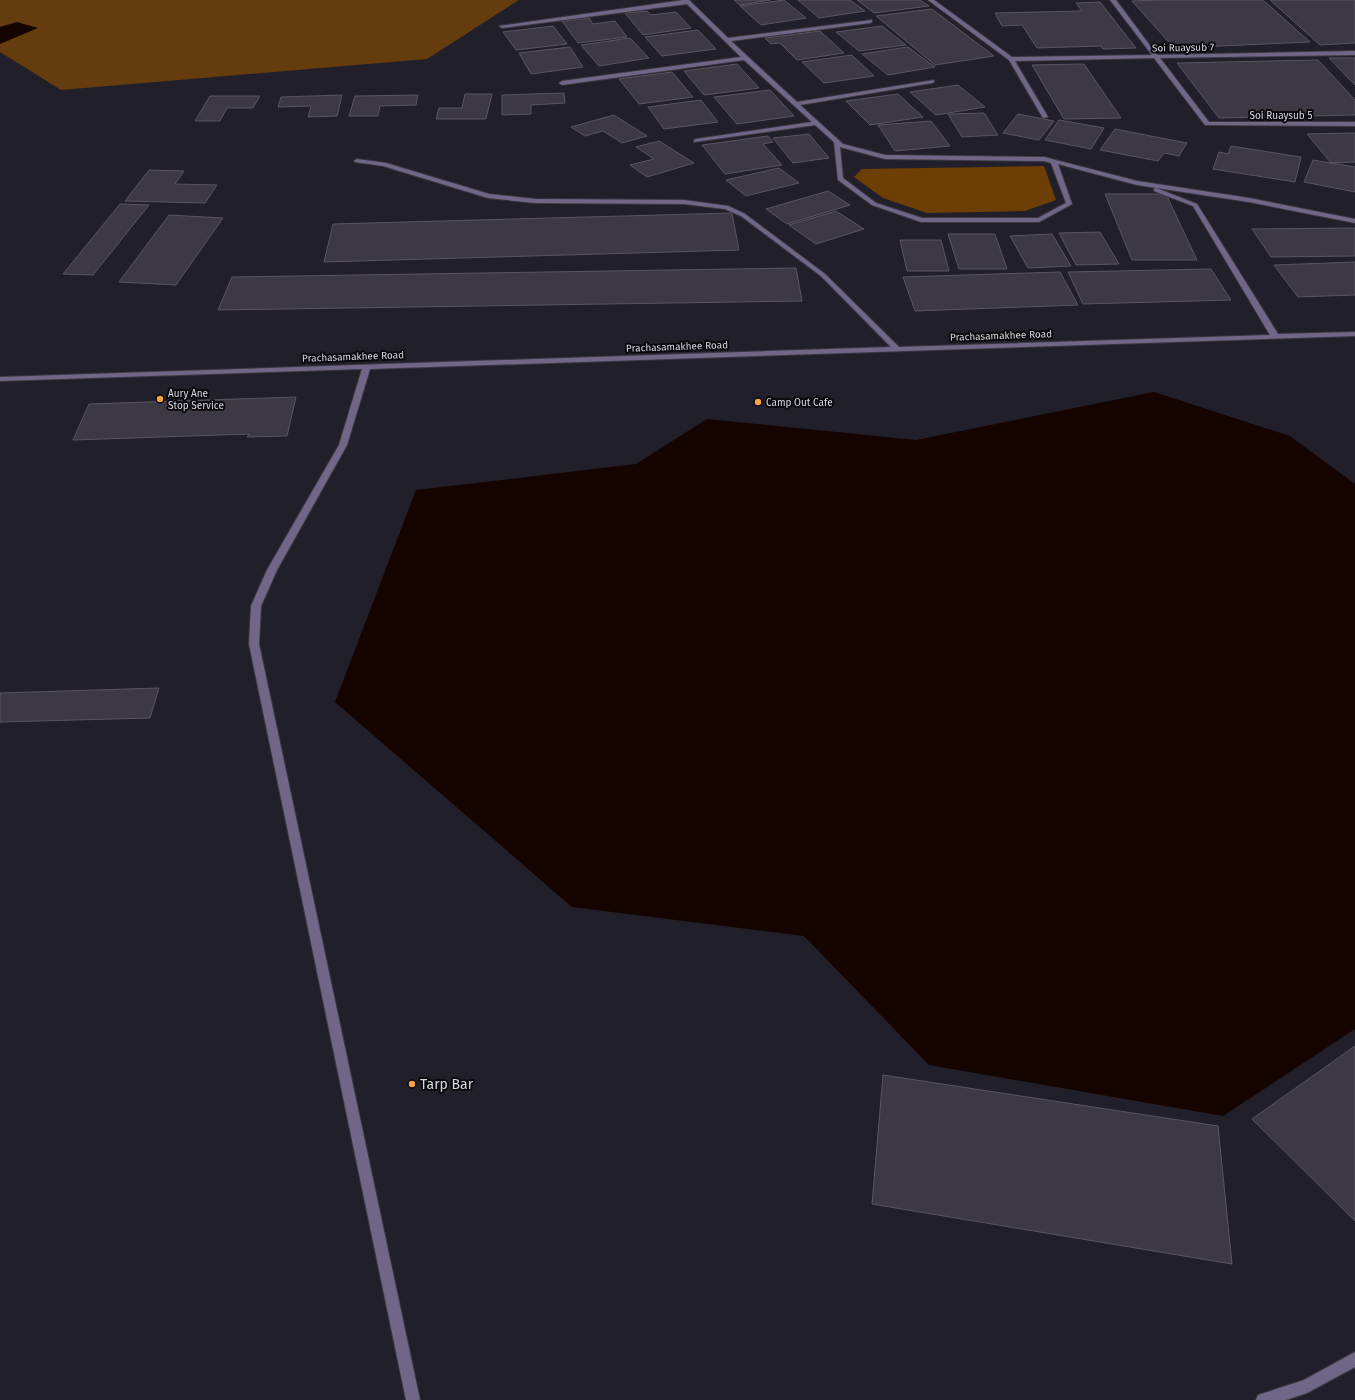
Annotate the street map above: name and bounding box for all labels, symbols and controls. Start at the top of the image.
street label: Soi Ruaysub 7 [1152,41,1215,55]
street label: Soi Ruaysub 5 [1250,110,1312,122]
street label: Prachasamakhee Road [950,328,1052,344]
street label: Prachasamakhee Road [626,339,728,355]
street label: Prachasamakhee Road [302,349,404,365]
place label: Aury Ane Stop Service [168,388,224,412]
marker: Aury Ane Stop Service [155,394,165,404]
marker: Camp Out Cafe [753,397,763,407]
place label: Camp Out Cafe [766,397,833,409]
place label: Tarp Bar [420,1076,474,1093]
marker: Tarp Bar [407,1079,417,1089]

